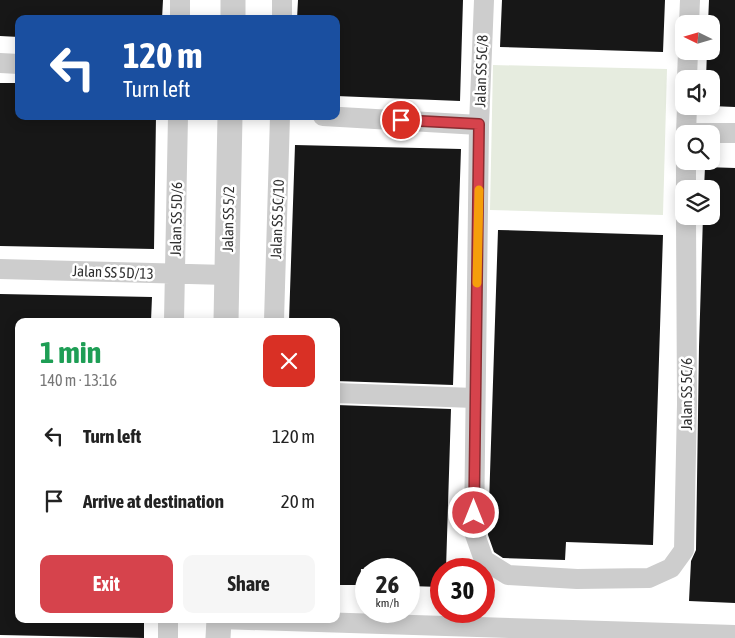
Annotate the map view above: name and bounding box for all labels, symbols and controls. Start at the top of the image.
north arrow [675,15,720,60]
map controls [675,15,720,225]
street label: Jalan SS 5C/8 [471,34,491,108]
icon: left [40,35,105,100]
text: 120 m [123,35,202,75]
button: sound [675,70,720,115]
text: Turn left [123,76,190,102]
pin [380,99,422,141]
icon: arrive [387,106,415,134]
button: search [675,125,720,170]
street label: Jalan SS 5C/10 [267,179,287,259]
button: layers [675,180,720,225]
street label: Jalan SS 5D/6 [167,182,185,256]
street label: Jalan SS 5/2 [219,186,237,252]
street label: Jalan SS 5D/13 [72,262,154,282]
text: 1 min [40,335,101,369]
button: close [263,335,315,387]
street label: Jalan SS 5C/6 [678,358,695,430]
text: 140 m · 13:16 [40,371,117,389]
icon: left [40,422,68,450]
text: Turn left [83,425,141,447]
text: 120 m [272,425,315,447]
position arrow [447,486,499,538]
icon: arrive [40,487,68,515]
text: Arrive at destination [83,490,224,512]
text: 20 m [281,490,315,512]
button: Exit [40,555,173,613]
button: Share [183,555,315,613]
speed limit sign: 30 [430,558,495,623]
text: 26 [376,570,399,598]
text: km/h [376,596,399,610]

